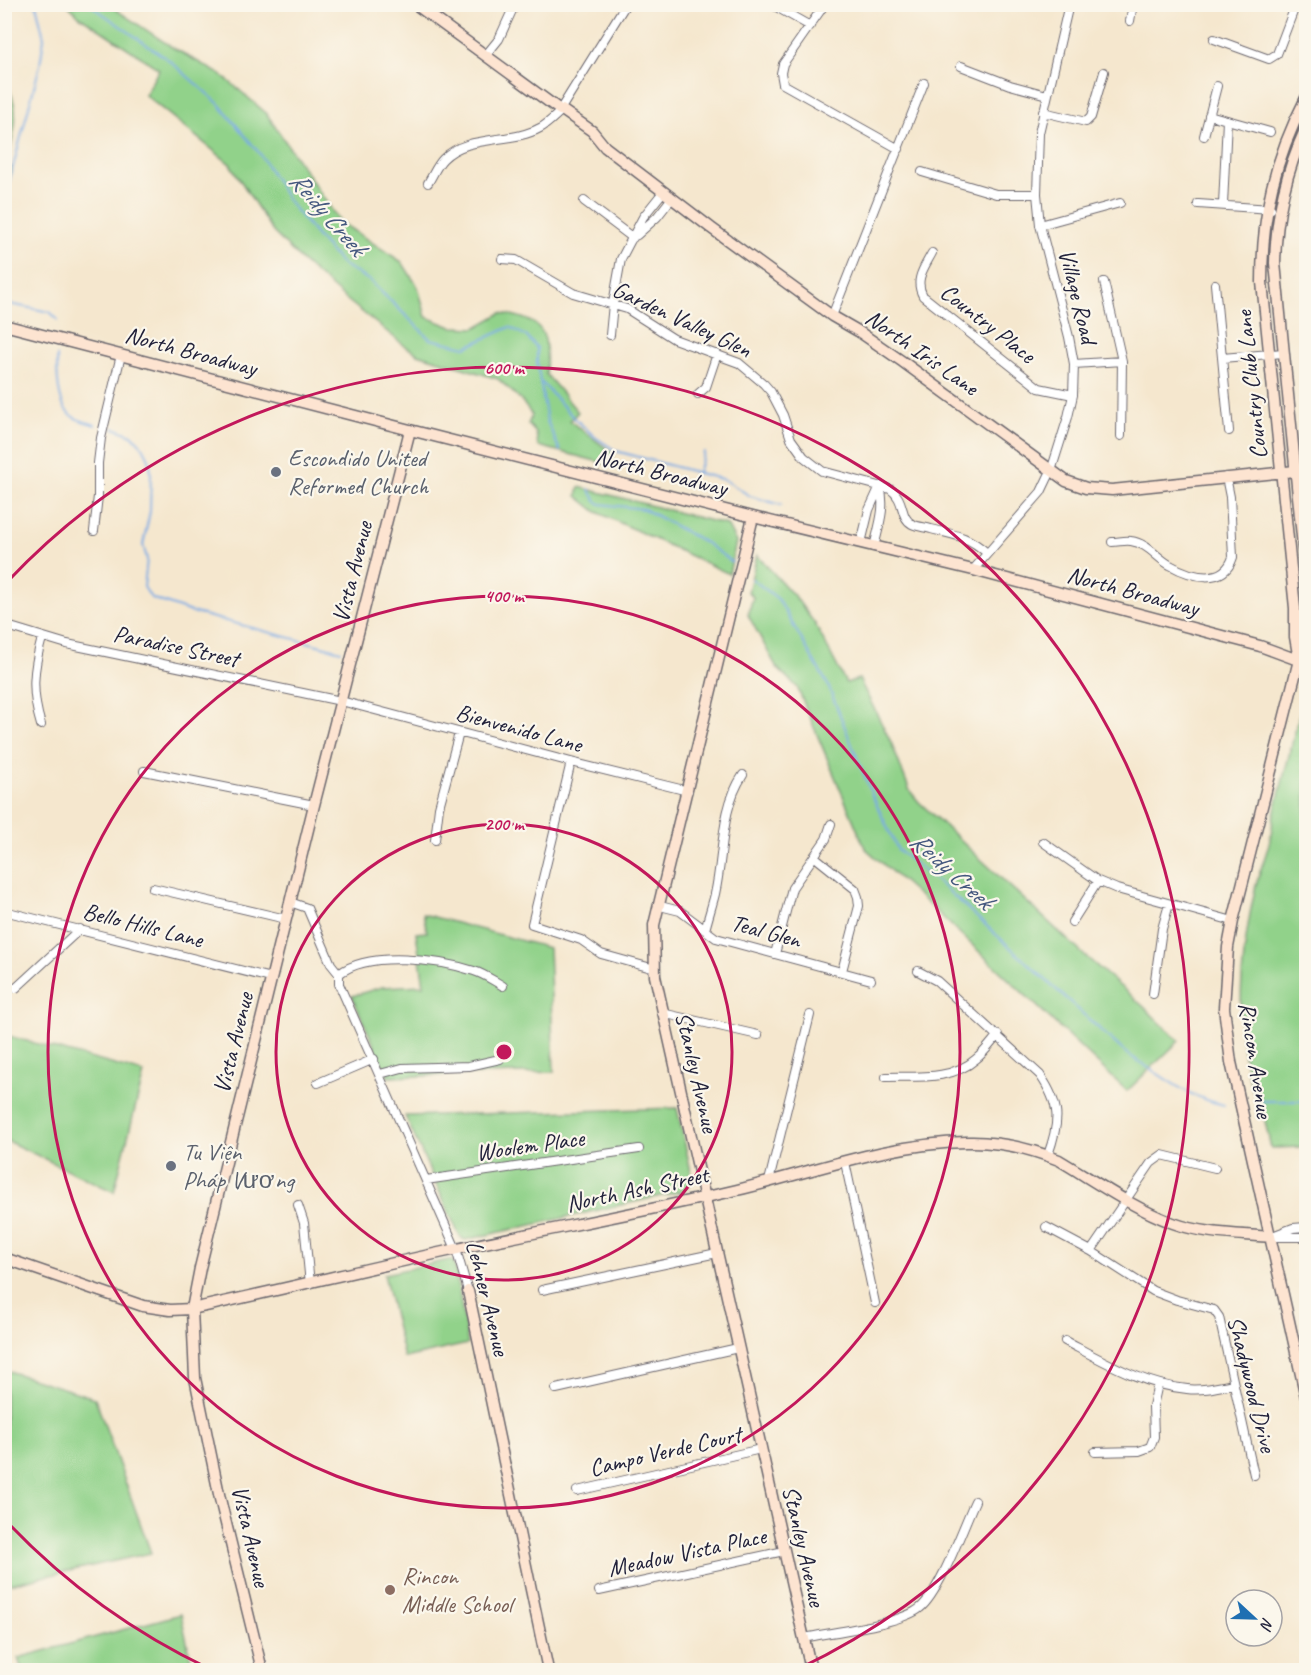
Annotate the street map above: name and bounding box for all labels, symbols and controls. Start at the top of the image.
water label: Reidy Creek [282,165,376,266]
street label: Village Road [1052,246,1105,350]
street label: Garden Valley Glen [608,274,757,364]
street label: Country Place [934,277,1043,371]
street label: North Iris Lane [860,302,986,403]
street label: Country Club Lane [1228,307,1274,461]
street label: North Broadway [122,319,262,383]
text: 600 m [484,357,525,379]
street label: North Broadway [592,441,732,503]
place label: Escondido United Reformed Church [288,443,430,501]
marker: Escondido United Reformed Church [269,465,283,479]
street label: Vista Avenue [325,516,380,626]
street label: North Broadway [1064,559,1204,623]
text: 400 m [485,585,525,607]
street label: Paradise Street [111,618,244,674]
street label: Bienvenido Lane [453,697,587,760]
text: 200 m [485,813,525,835]
water label: Reidy Creek [903,824,1003,919]
street label: Bello Hills Lane [80,896,208,955]
street label: Teal Glen [728,907,805,955]
street label: Vista Avenue [206,987,261,1097]
street label: Rincon Avenue [1232,1000,1280,1122]
street label: Stanley Avenue [669,1009,726,1137]
centre of rings [494,1042,514,1062]
street label: Woolem Place [474,1122,588,1167]
place label: Tu Viện Pháp Vương [183,1137,296,1195]
marker: Tu Viện Pháp Vương [164,1159,178,1173]
street label: North Ash Street [563,1159,713,1219]
street label: Lehner Avenue [459,1237,517,1361]
street label: Shadywood Drive [1221,1313,1284,1457]
street label: Campo Verde Court [586,1418,747,1483]
street label: Vista Avenue [225,1483,278,1592]
street label: Stanley Avenue [776,1483,833,1611]
street label: Meadow Vista Place [605,1520,771,1583]
place label: Rincon Middle School [402,1561,516,1619]
marker: Rincon Middle School [383,1583,397,1597]
north arrow [1224,1588,1284,1648]
text: N [1255,1615,1278,1634]

